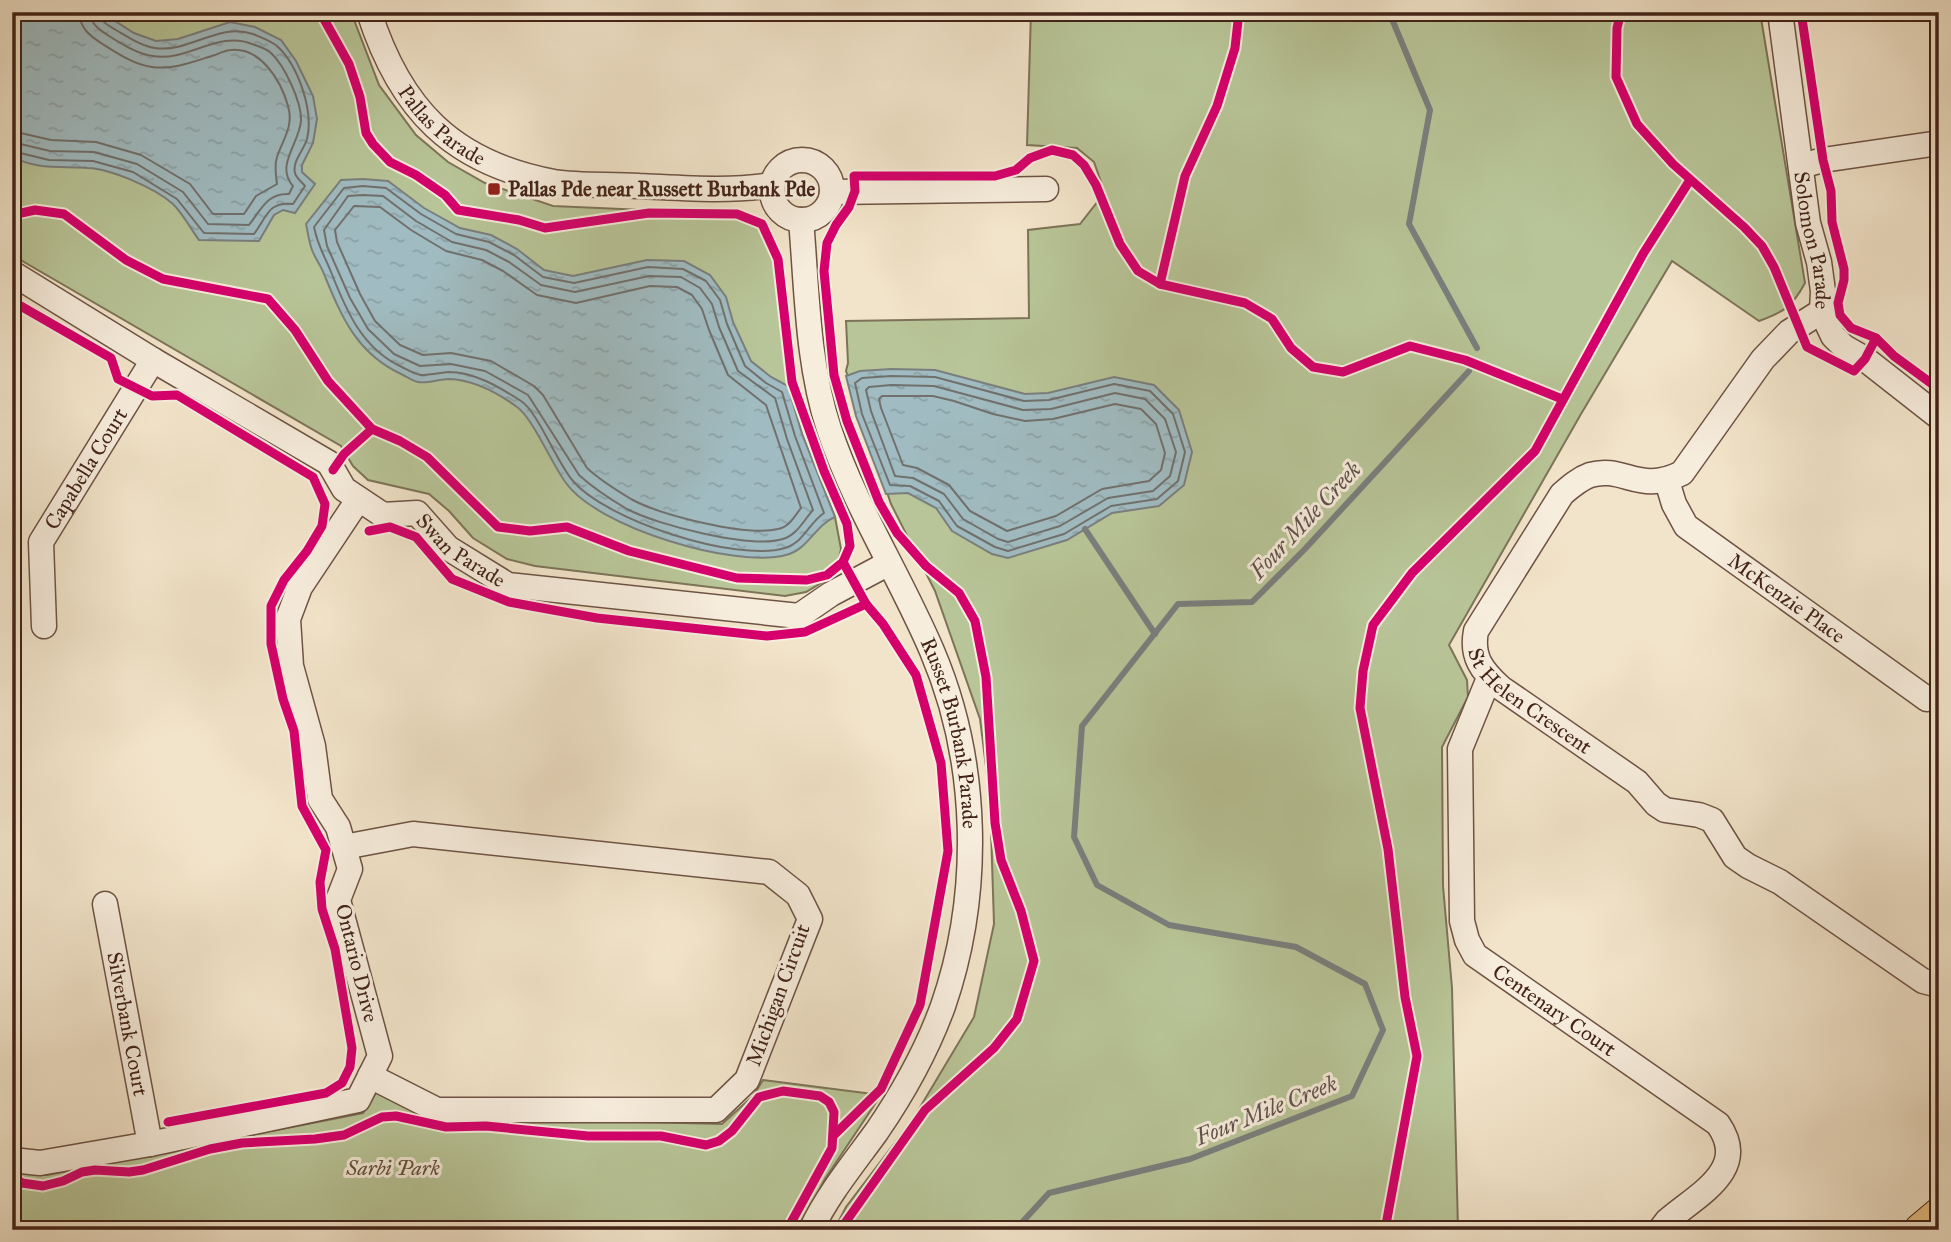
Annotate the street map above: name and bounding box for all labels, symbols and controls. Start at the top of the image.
street label: Pallas Parade [392,80,490,171]
street label: Solomon Parade [1788,170,1836,310]
place label: Pallas Pde near Russett Burbank Pde [508,176,816,202]
marker: Pallas Pde near Russett Burbank Pde [486,181,502,197]
street label: Capabella Court [39,403,134,534]
water label: Four Mile Creek [1243,455,1367,585]
street label: Swan Parade [411,508,511,593]
street label: McKenzie Place [1723,547,1850,649]
street label: Russet Burbank Parade [915,634,983,829]
street label: St Helen Crescent [1462,645,1597,760]
street label: Ontario Drive [330,901,384,1025]
street label: Michigan Circuit [740,920,816,1070]
street label: Silverbank Court [101,950,154,1099]
street label: Centenary Court [1488,958,1622,1062]
water label: Four Mile Creek [1190,1069,1341,1152]
park label: Sarbi Park [345,1155,440,1181]

